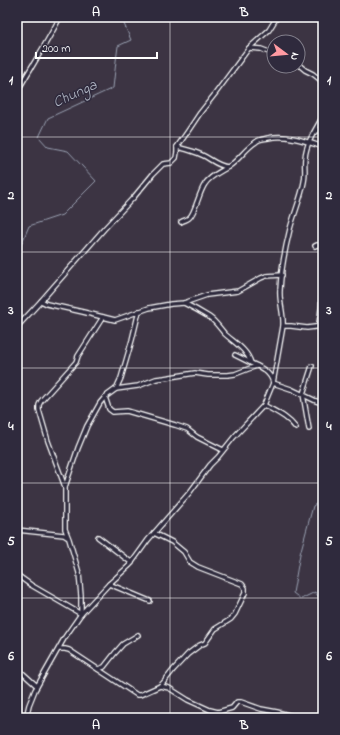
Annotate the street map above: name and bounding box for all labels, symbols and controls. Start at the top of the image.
text: A [92,3,100,22]
text: B [239,3,249,22]
scale bar [36,34,157,60]
north arrow [266,34,306,74]
text: 200 m [42,40,71,58]
text: N [286,51,303,62]
text: 1 [9,71,14,90]
text: 1 [327,71,332,90]
water label: Chunga [49,74,102,115]
text: 2 [7,186,15,205]
text: 2 [325,186,333,205]
text: 3 [7,301,14,320]
text: 3 [325,301,332,320]
text: 4 [7,417,14,436]
text: 4 [325,417,332,436]
text: 5 [7,532,15,551]
text: 5 [325,532,333,551]
text: 6 [7,647,14,666]
text: 6 [325,647,332,666]
text: A [92,716,100,735]
text: B [239,716,249,735]

